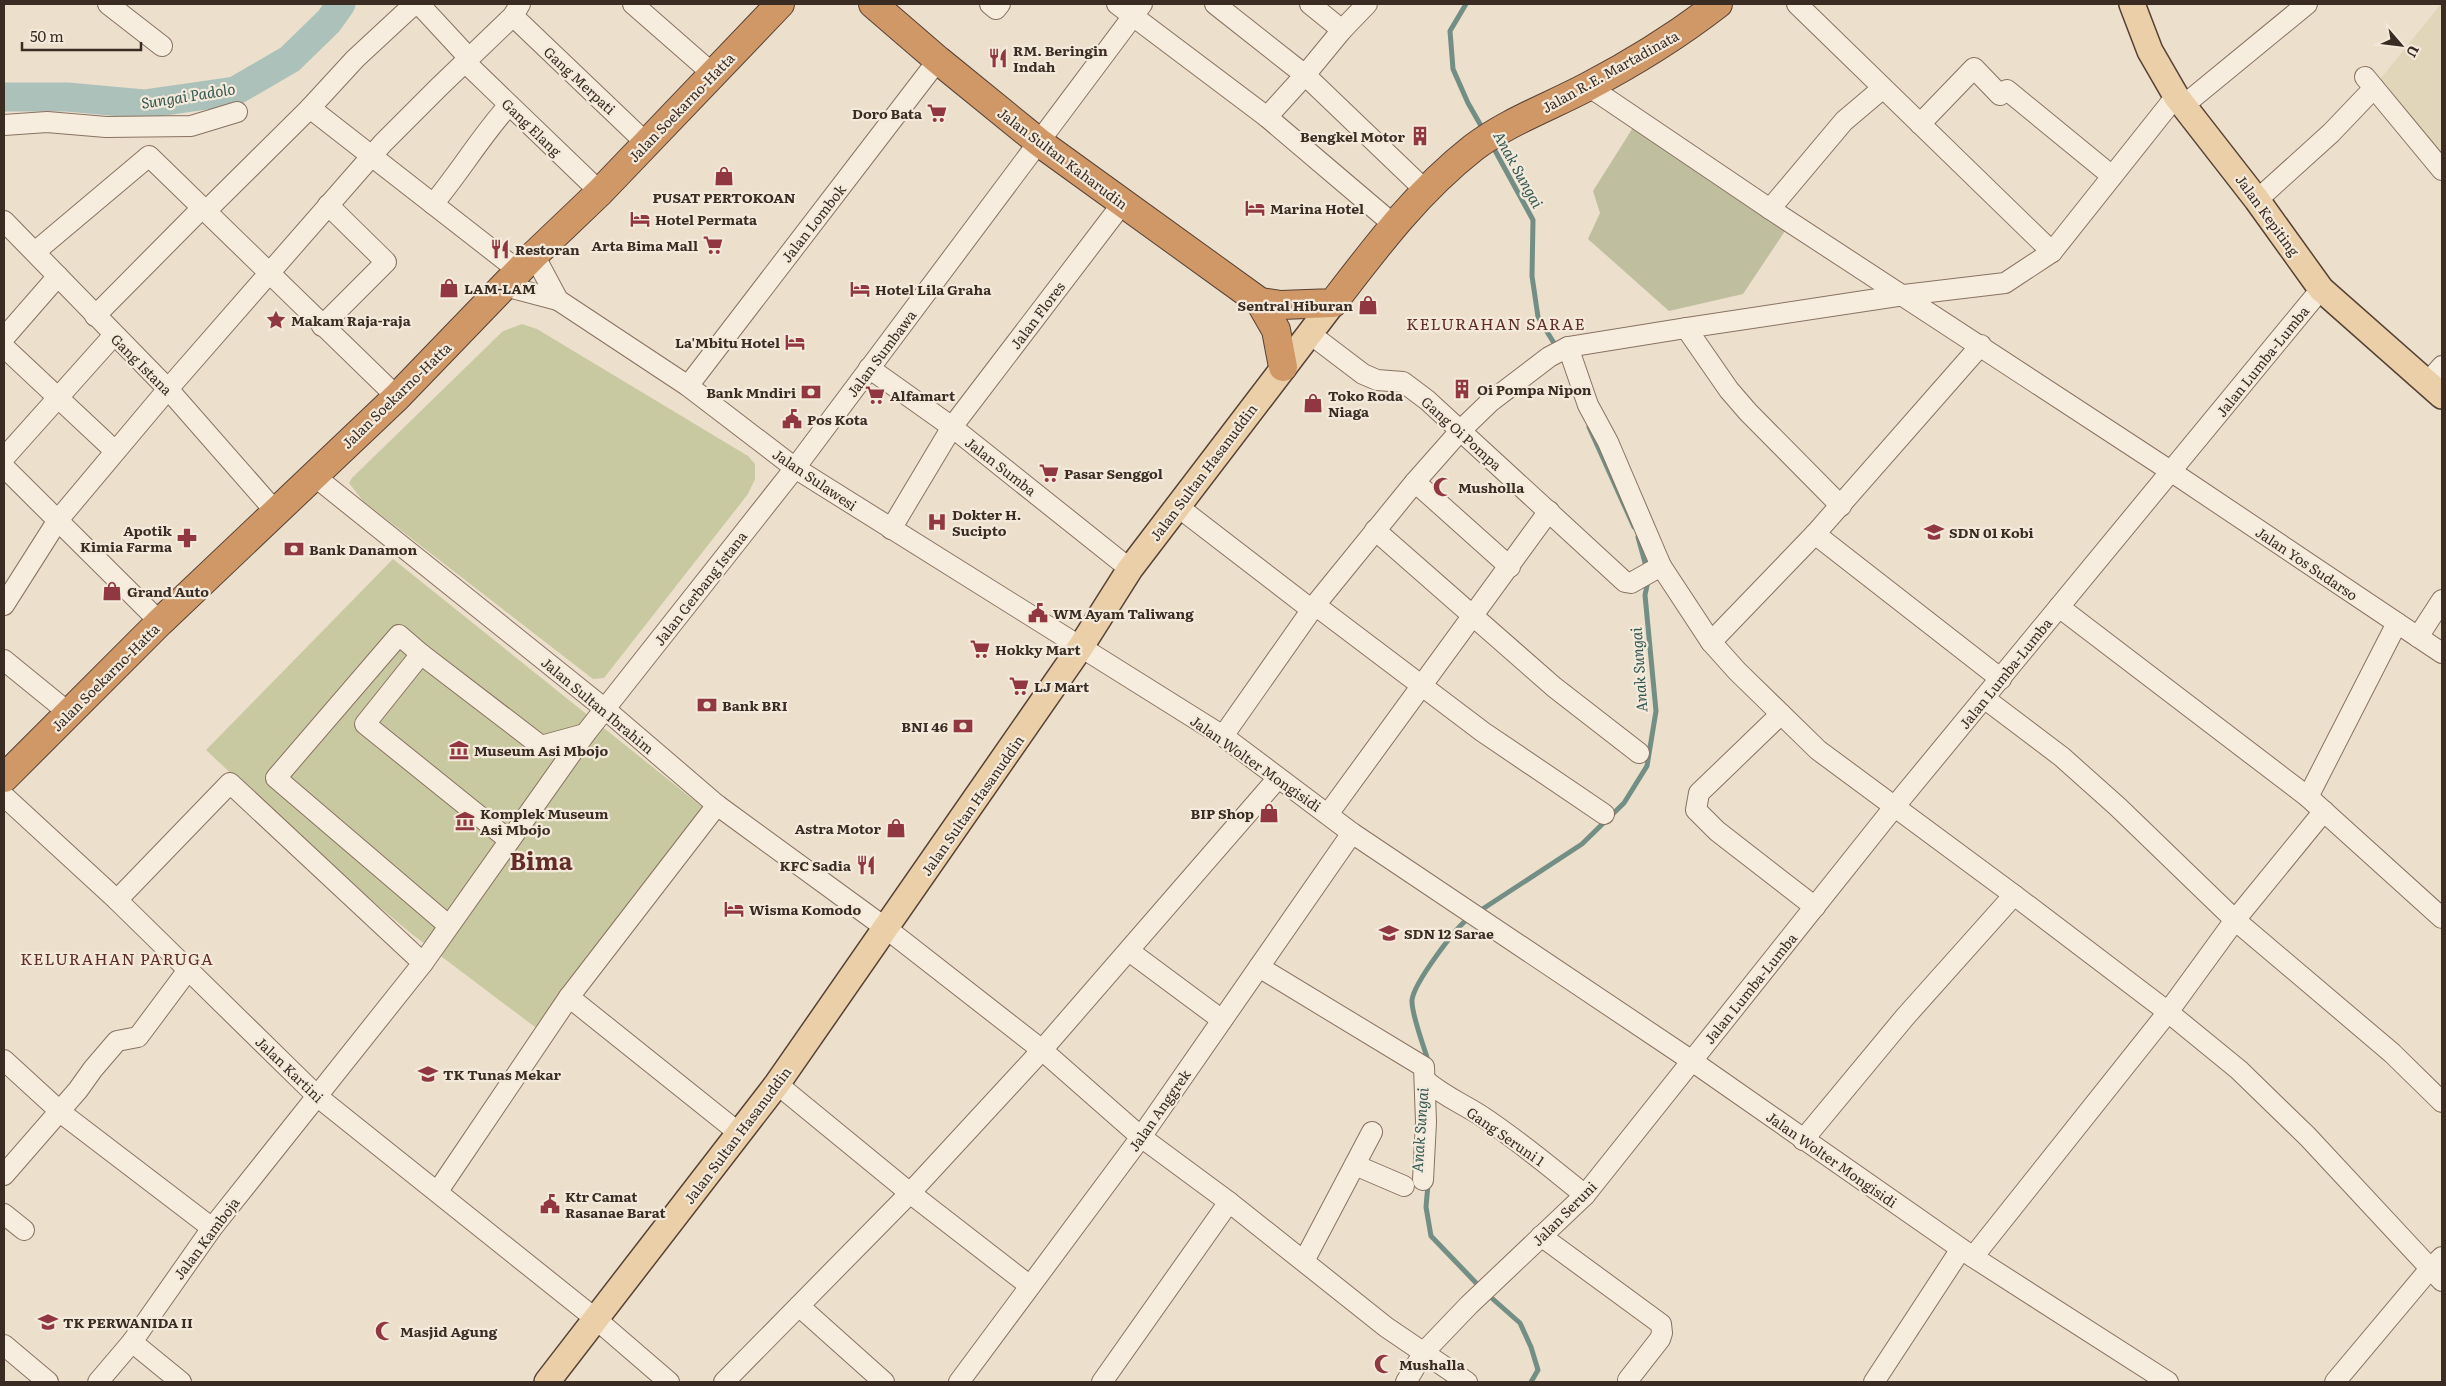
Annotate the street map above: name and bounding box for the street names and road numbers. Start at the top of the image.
street label: Jalan R.E. Martadinata [1538,25,1682,117]
street label: Gang Merpati [540,42,620,119]
street label: Jalan Soekarno-Hatta [623,48,739,166]
street label: Gang Elang [498,93,566,161]
street label: Jalan Sultan Kaharudin [994,102,1132,214]
street label: Jalan Kepiting [2232,170,2305,260]
street label: Jalan Lombok [776,179,850,266]
street label: Jalan Flores [1005,277,1069,353]
street label: Jalan Lumba-Lumba [2211,301,2313,421]
street label: Jalan Sumbawa [842,305,921,401]
street label: Gang Istana [107,329,177,399]
street label: Jalan Soekarno-Hatta [337,337,455,453]
street label: Gang Oi Pompa [1417,391,1507,475]
street label: Jalan Sultan Hasanuddin [1145,399,1261,545]
street label: Jalan Sumba [961,432,1041,500]
street label: Jalan Sulawesi [769,443,861,515]
street label: Jalan Yos Sudarso [2252,521,2362,605]
street label: Jalan Gerbang Istana [649,526,751,649]
street label: Jalan Lumba-Lumba [1954,613,2056,733]
street label: Jalan Soekarno-Hatta [47,618,164,735]
street label: Jalan Sultan Ibrahim [537,652,659,758]
street label: Jalan Wolter Mongisidi [1187,710,1326,816]
street label: Jalan Sultan Hasanuddin [916,731,1028,879]
street label: Jalan Lumba-Lumba [1699,928,1801,1048]
street label: Jalan Kartini [252,1031,329,1107]
street label: Jalan Sultan Hasanuddin [679,1062,795,1208]
street label: Jalan Anggrek [1123,1065,1195,1155]
street label: Gang Seruni 1 [1463,1102,1549,1171]
street label: Jalan Wolter Mongisidi [1763,1106,1902,1212]
street label: Jalan Seruni [1527,1176,1601,1250]
street label: Jalan Kamboja [168,1192,244,1283]

